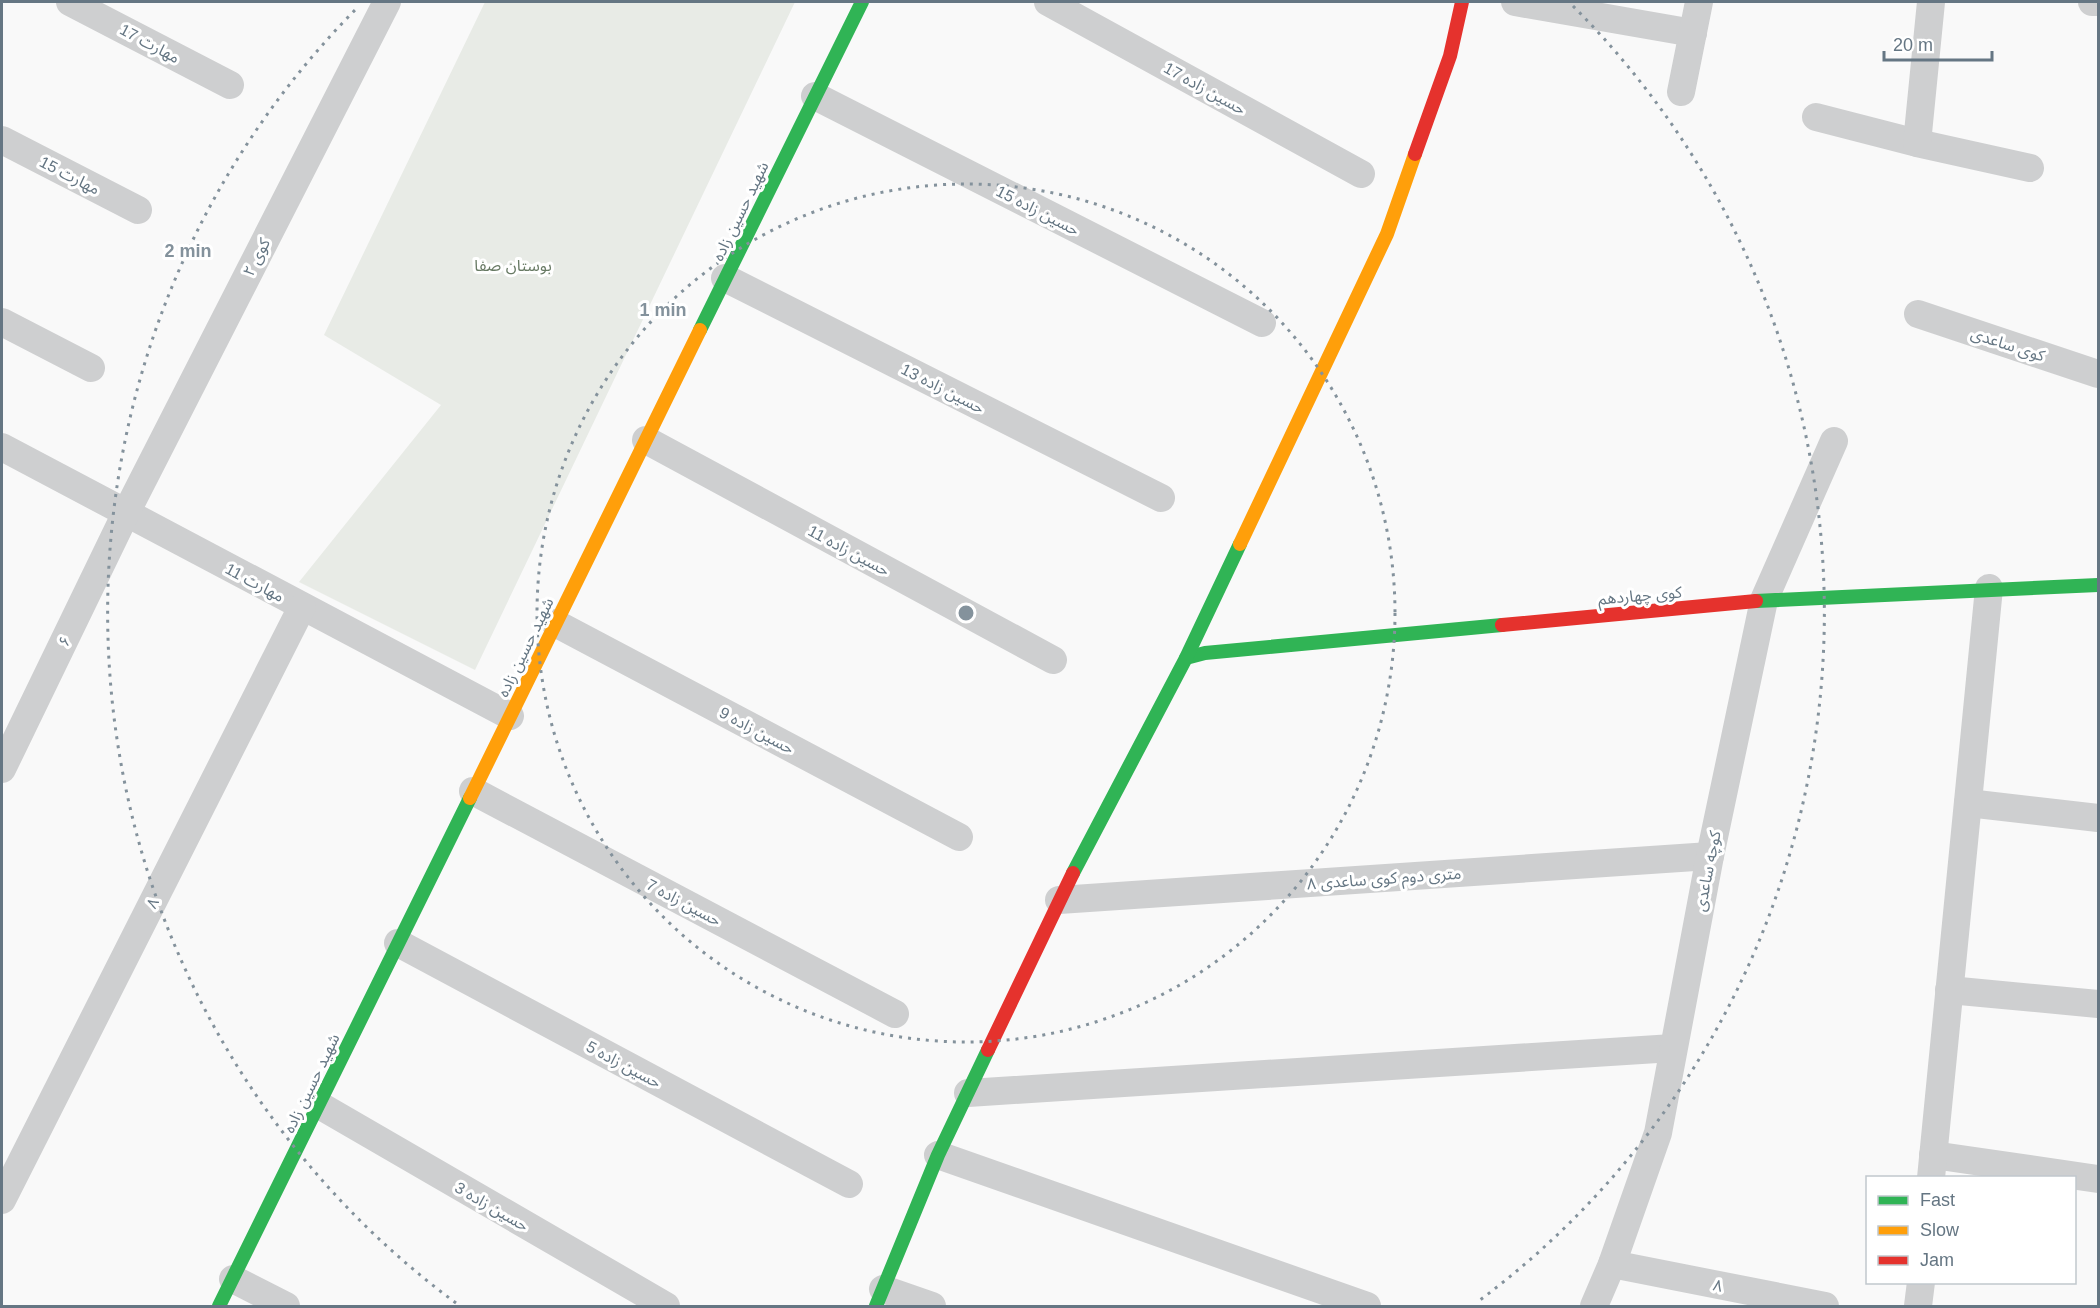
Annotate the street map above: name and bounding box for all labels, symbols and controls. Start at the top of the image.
street label: مهارت 17 [117,21,183,67]
scale bar [1884,24,1992,62]
text: 20 m [1893,35,1933,55]
street label: حسین زاده 17 [1160,59,1249,119]
street label: مهارت 15 [36,153,103,199]
street label: شهید حسین زاده [709,159,773,264]
street label: حسین زاده 15 [993,182,1082,240]
street label: کوی ۲ [240,235,274,279]
text: 2 min [164,241,212,261]
park label: بوستان صفا [474,257,552,275]
text: 1 min [639,300,687,320]
street label: کوی ساعدی‌ [1968,325,2047,365]
street label: حسین زاده 13 [898,360,987,418]
street label: حسین زاده 11 [805,522,892,580]
street label: مهارت 11 [222,560,287,606]
street label: کوی چهاردهم [1597,583,1683,612]
street label: شهید حسین زاده [494,595,558,700]
centre of rings [956,603,976,623]
street label: ۶ [55,633,74,649]
street label: حسین زاده 9 [716,704,797,758]
street label: کوچه ساعدی [1691,829,1726,913]
street label: ۸ متری دوم کوی ساعدی [1306,865,1462,896]
street label: حسین زاده 7 [643,876,724,930]
street label: ۸ [143,895,162,911]
street label: شهید حسین زاده [280,1031,344,1136]
street label: حسین زاده 5 [583,1038,664,1092]
legend [1866,1176,2076,1284]
street label: حسین زاده 3 [452,1179,531,1235]
text: Fast [1920,1190,1955,1210]
text: Slow [1920,1220,1960,1240]
text: Jam [1920,1250,1954,1270]
street label: ۸ [1712,1276,1724,1295]

